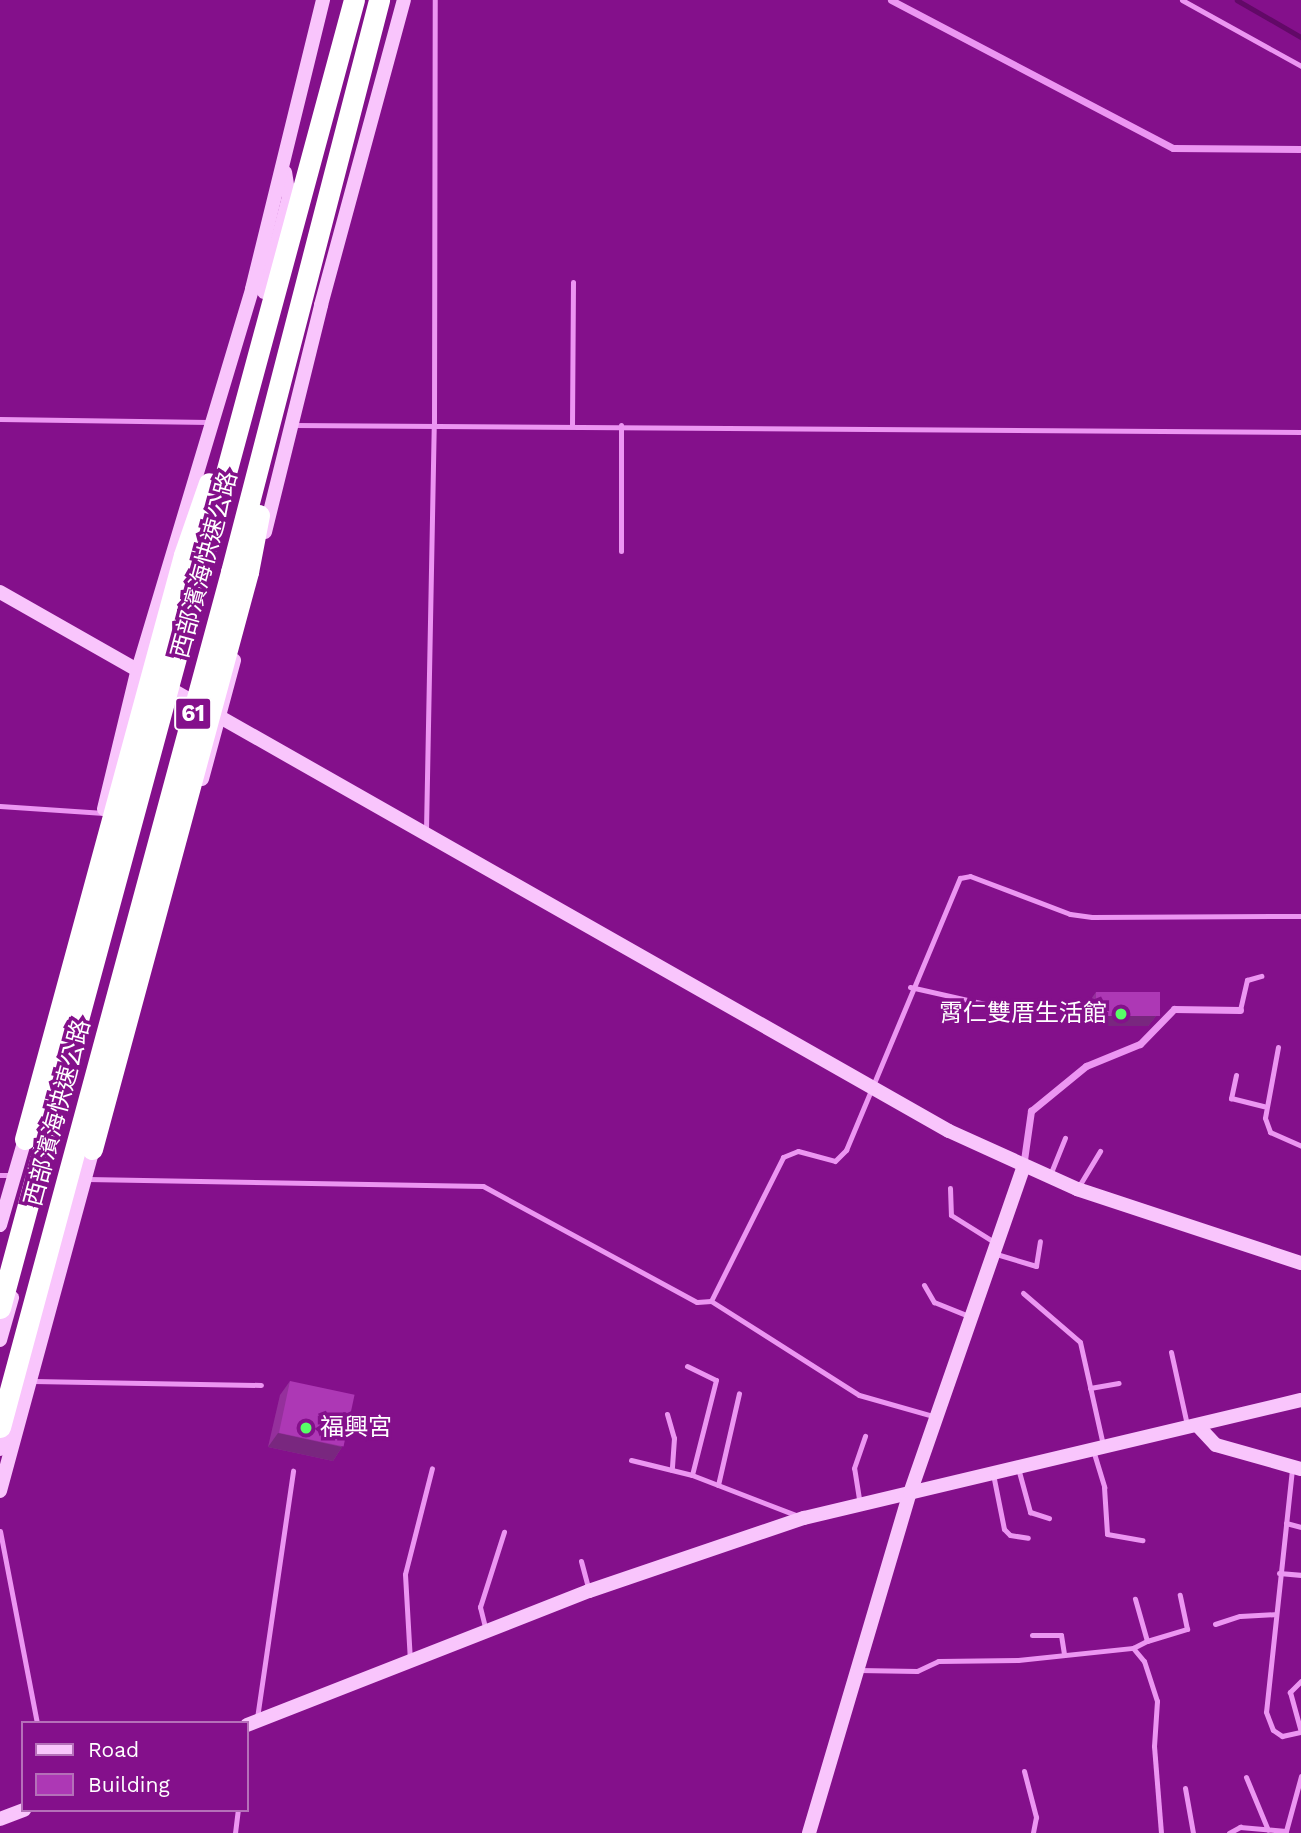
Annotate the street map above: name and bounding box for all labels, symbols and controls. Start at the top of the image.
street label: 西部濱海快速公路 [166,469,244,661]
road number: 61 [174,694,212,734]
place label: 霄仁雙厝生活館 [939,1000,1107,1028]
marker: 霄仁雙厝生活館 [1113,1006,1129,1022]
street label: 西部濱海快速公路 [19,1017,97,1209]
place label: 福興宮 [320,1414,392,1442]
marker: 福興宮 [298,1420,314,1436]
legend [21,1721,248,1812]
text: Road [88,1737,139,1762]
text: Building [88,1772,170,1797]

